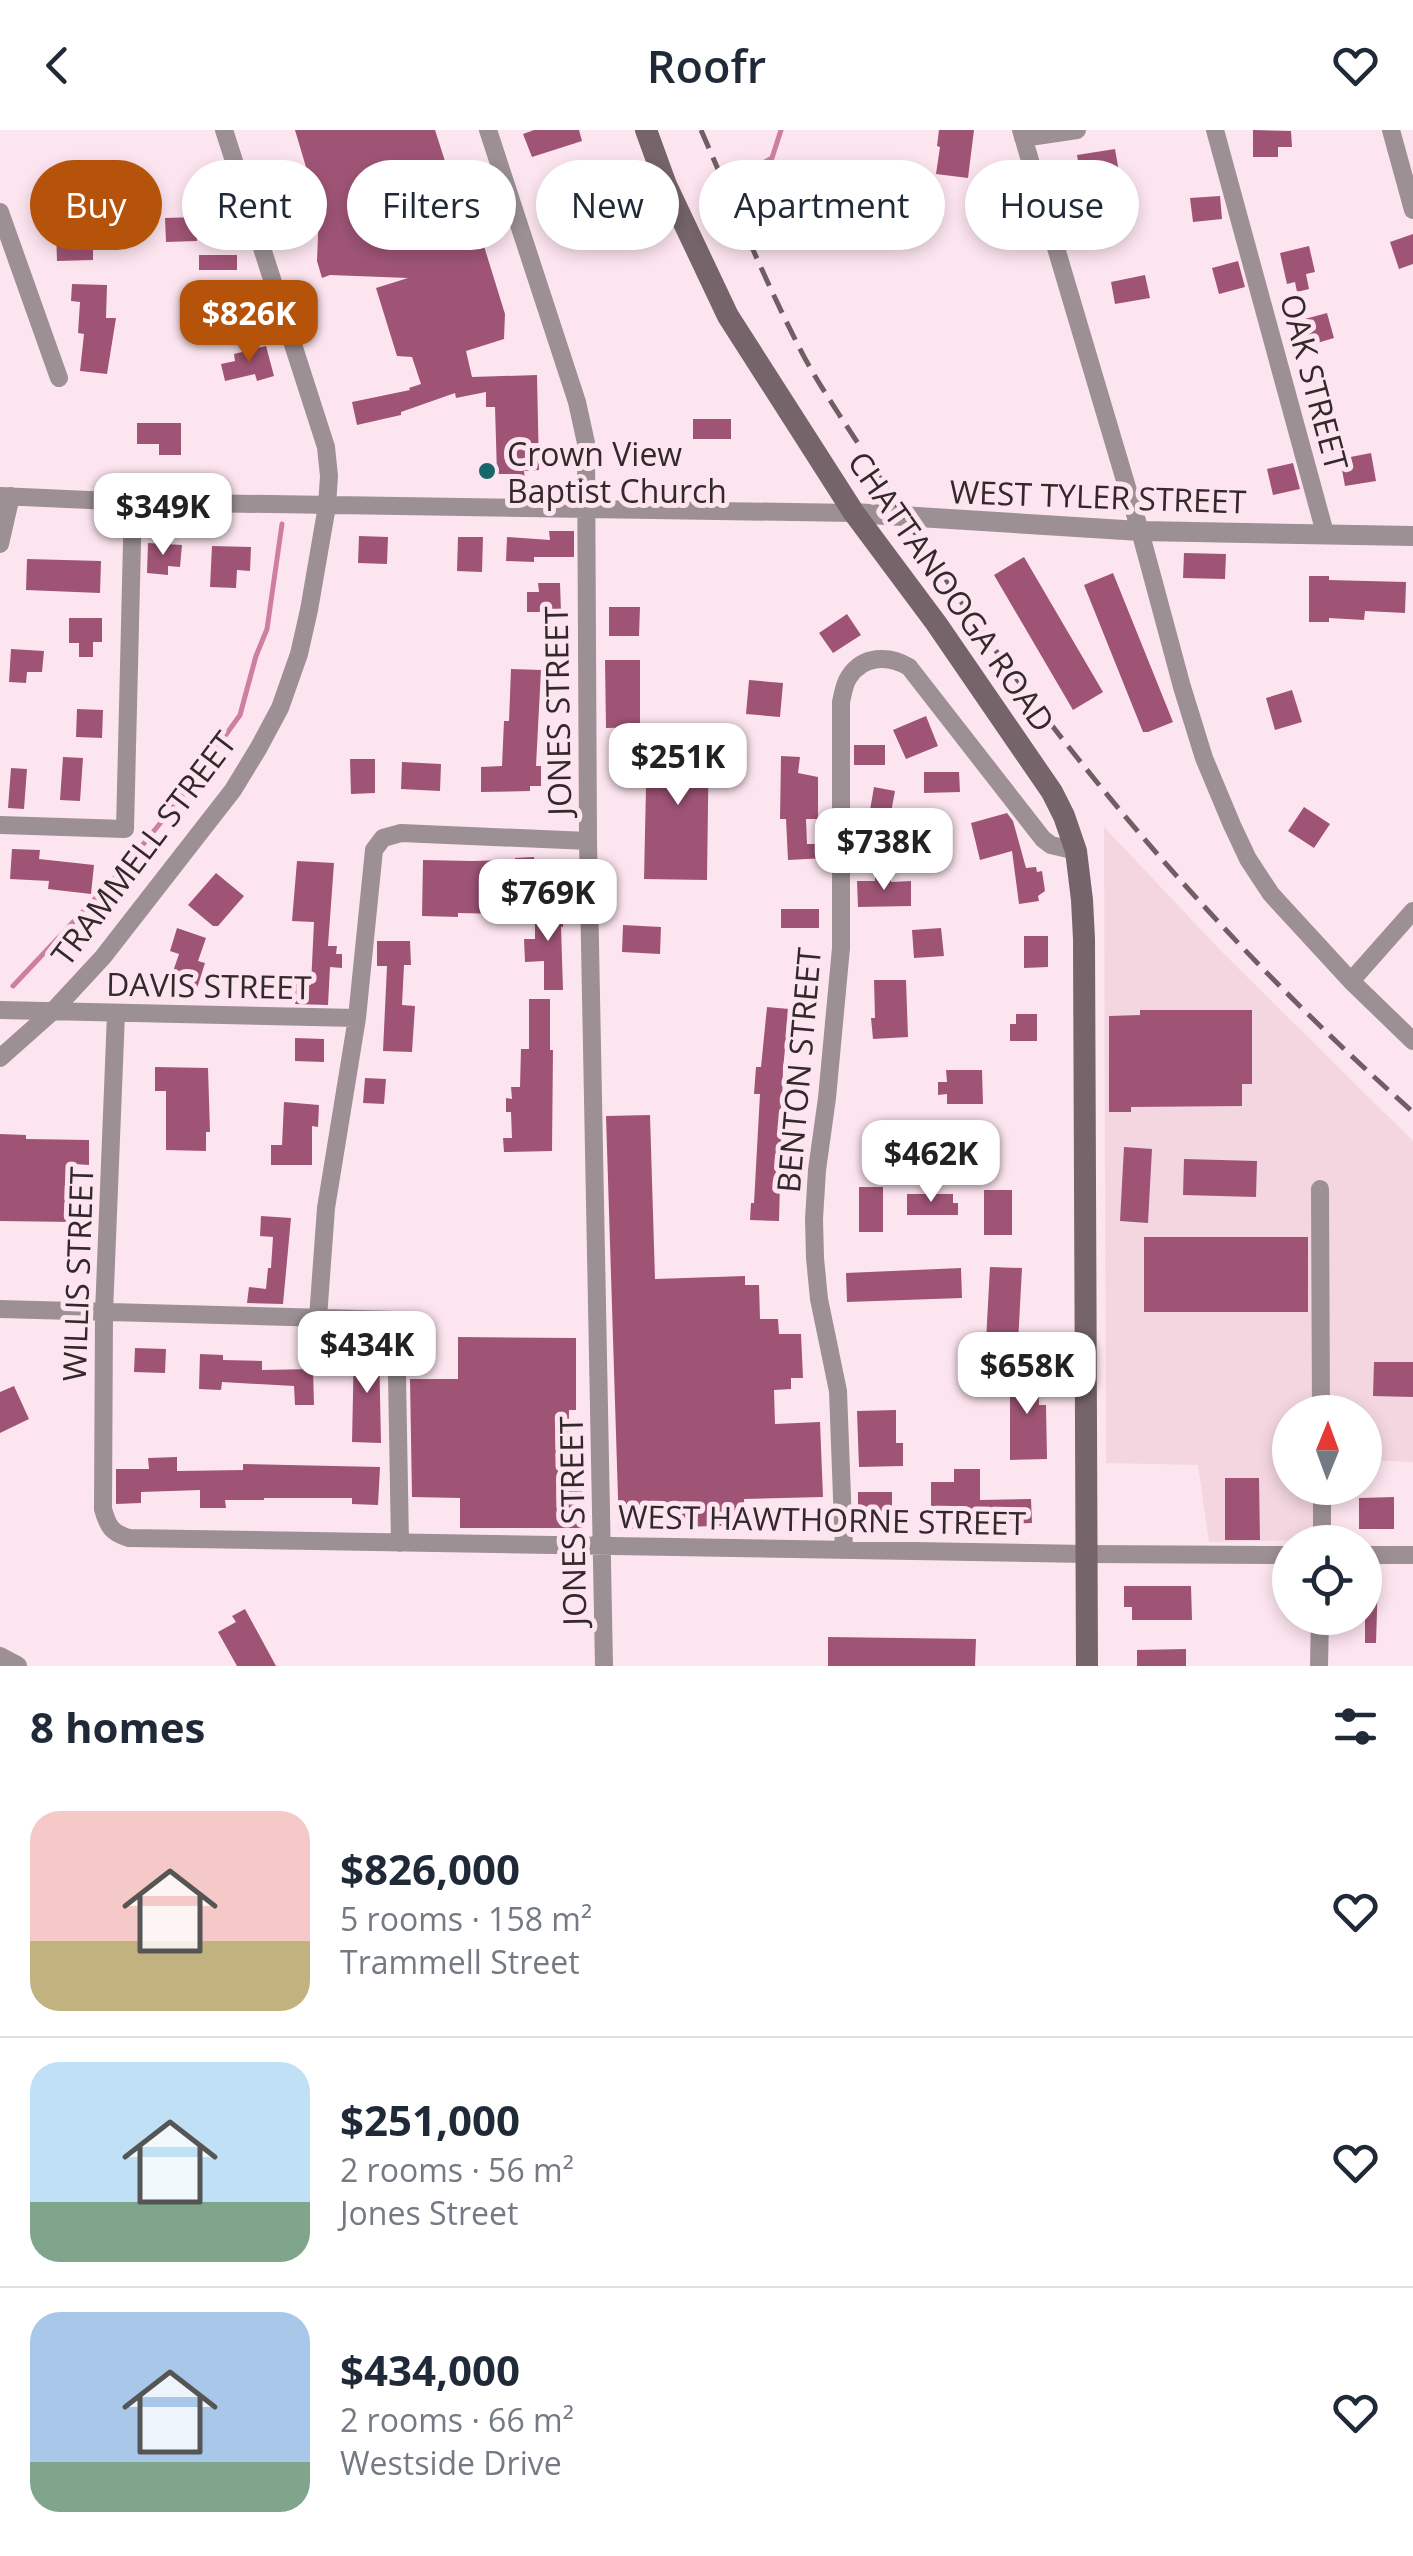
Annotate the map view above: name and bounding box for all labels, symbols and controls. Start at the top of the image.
text: Roofr [647,35,766,96]
icon: back [30,38,85,93]
icon: heart [1328,38,1383,93]
chip: Buy [30,160,162,250]
chip: Rent [182,160,327,250]
chip: Filters [347,160,516,250]
chip: New [536,160,679,250]
chip: Apartment [699,160,945,250]
chip: House [965,160,1139,250]
pin: $826K [179,280,319,365]
street label: OAK STREET [1271,289,1359,475]
text: $826K [202,291,296,334]
place label: Crown View Baptist Church [507,432,727,512]
street label: CHATTANOOGA ROAD [839,442,1065,740]
marker: Crown View Baptist Church [476,460,498,482]
street label: WEST TYLER STREET [949,469,1248,523]
pin: $349K [93,473,233,558]
text: $349K [116,484,210,527]
street label: JONES STREET [534,606,580,819]
street label: TRAMMELL STREET [41,722,245,974]
pin: $251K [608,723,748,808]
text: $251K [631,734,725,777]
pin: $738K [814,808,954,893]
text: $738K [837,819,931,862]
pin: $769K [478,859,618,944]
text: $769K [501,870,595,913]
street label: BENTON STREET [766,945,830,1194]
street label: DAVIS STREET [106,962,312,1008]
pin: $462K [861,1120,1001,1205]
text: $462K [884,1131,978,1174]
street label: WILLIS STREET [52,1166,102,1382]
pin: $434K [297,1311,437,1396]
text: $434K [320,1322,414,1365]
pin: $658K [957,1332,1097,1417]
text: $658K [980,1343,1074,1386]
north arrow [1272,1395,1382,1505]
map controls [1272,1395,1382,1635]
street label: JONES STREET [549,1416,595,1629]
street label: WEST HAWTHORNE STREET [617,1494,1027,1544]
button: locate [1272,1525,1382,1635]
text: 8 homes [30,1698,205,1755]
icon: filters [1328,1699,1383,1754]
text: $826,000 [340,1840,520,1897]
icon: home [110,1851,230,1971]
icon: heart [1328,1884,1383,1939]
text: 5 rooms · 158 m² [340,1897,592,1940]
text: Trammell Street [340,1940,580,1983]
text: $251,000 [340,2091,520,2148]
icon: home [110,2102,230,2222]
icon: heart [1328,2135,1383,2190]
text: 2 rooms · 56 m² [340,2148,574,2191]
text: Jones Street [340,2191,518,2234]
text: $434,000 [340,2341,520,2398]
icon: home [110,2352,230,2472]
icon: heart [1328,2385,1383,2440]
text: 2 rooms · 66 m² [340,2398,574,2441]
text: Westside Drive [340,2441,562,2484]

